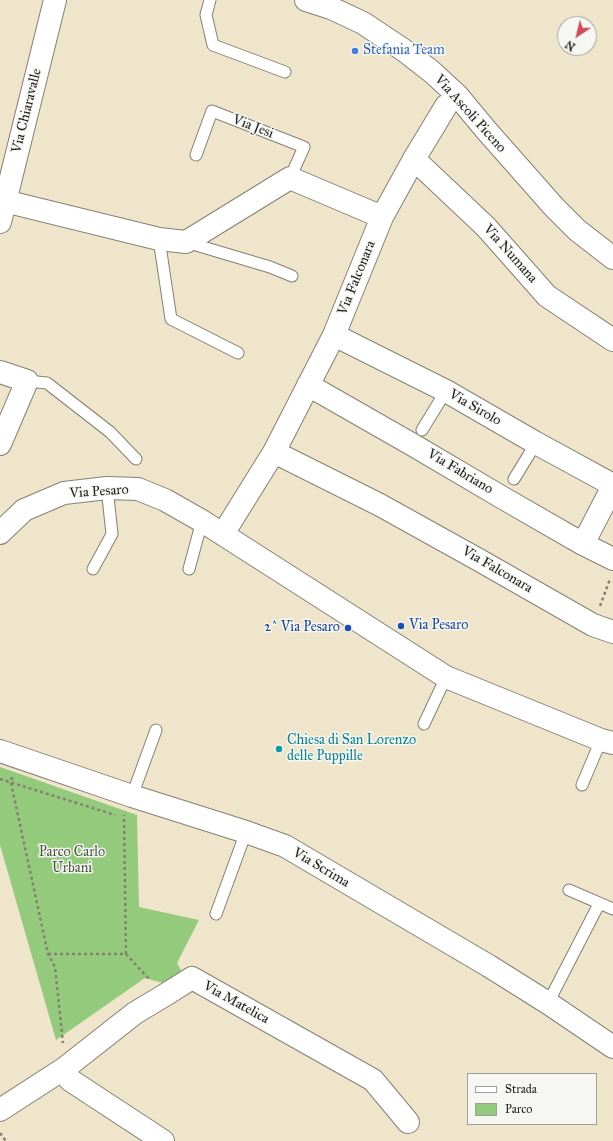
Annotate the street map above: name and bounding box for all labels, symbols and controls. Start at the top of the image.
north arrow [557,16,597,56]
text: N [563,37,578,53]
place label: Stefania Team [363,43,445,59]
marker: Stefania Team [350,46,360,56]
street label: Via Chiaravalle [8,67,46,155]
street label: Via Ascoli Piceno [431,72,509,156]
street label: Via Jesi [230,112,276,142]
street label: Via Numana [479,221,541,287]
street label: Via Falconara [334,238,380,318]
street label: Via Sirolo [446,386,504,430]
street label: Via Fabriano [424,446,496,498]
street label: Via Pesaro [69,482,129,502]
street label: Via Falconara [459,543,535,597]
place label: Via Pesaro [409,618,468,634]
place label: 2^ Via Pesaro [264,620,340,636]
marker: Via Pesaro [396,621,406,631]
marker: 2^ Via Pesaro [343,623,353,633]
place label: Chiesa di San Lorenzo delle Puppille [287,733,416,766]
marker: Chiesa di San Lorenzo delle Puppille [274,744,284,754]
park label: Parco Carlo Urbani [39,845,105,878]
street label: Via Scrima [290,845,352,891]
street label: Via Matelica [200,978,272,1028]
legend [467,1073,597,1125]
text: Strada [505,1082,537,1096]
text: Parco [505,1102,532,1116]

